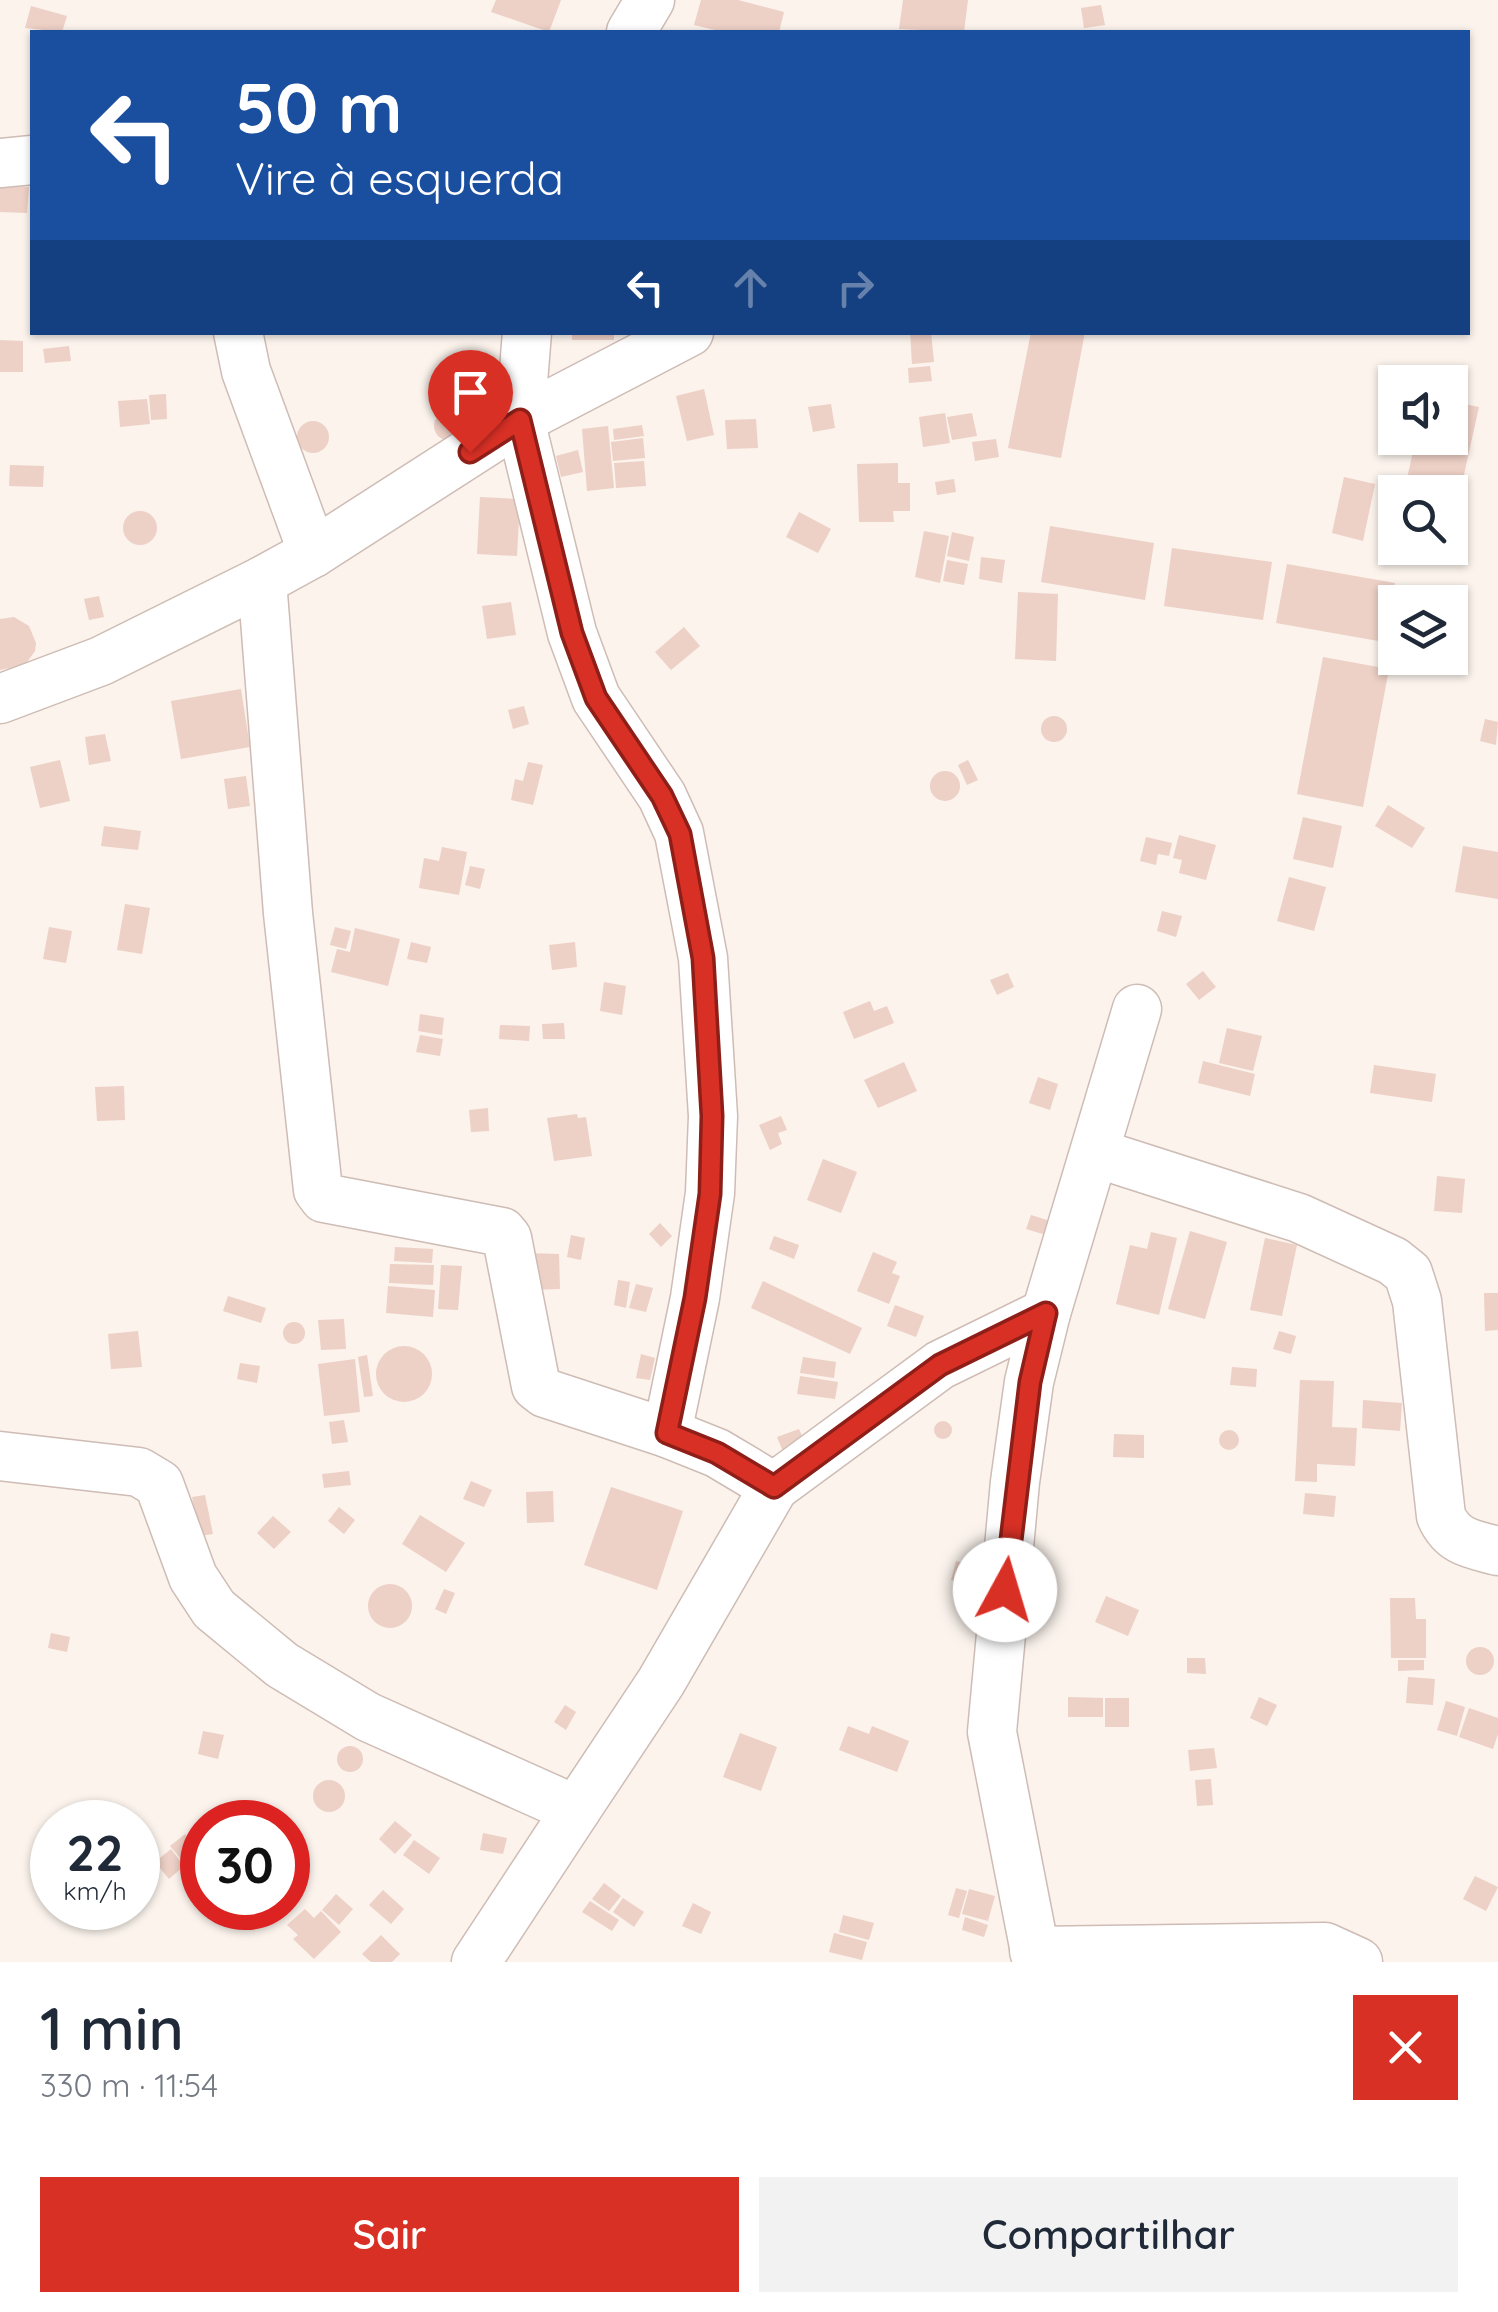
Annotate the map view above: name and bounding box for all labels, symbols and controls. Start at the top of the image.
text: 50 m [235,63,402,151]
icon: left [70,70,200,200]
text: Vire à esquerda [235,150,564,206]
icon: left [618,260,673,315]
icon: ahead [723,260,778,315]
icon: right [828,260,883,315]
pin [428,350,513,453]
icon: arrive [443,365,498,420]
map controls [1378,365,1468,675]
button: sound [1378,365,1468,455]
button: search [1378,475,1468,565]
button: layers [1378,585,1468,675]
position arrow [953,1538,1057,1642]
speed limit sign: 30 [180,1800,310,1930]
text: 22 [67,1821,123,1884]
text: km/h [63,1875,127,1906]
text: 1 min [40,1990,184,2065]
button: close [1353,1995,1458,2100]
text: 330 m · 11:54 [40,2065,218,2105]
button: Sair [40,2177,739,2292]
button: Compartilhar [759,2177,1458,2292]

